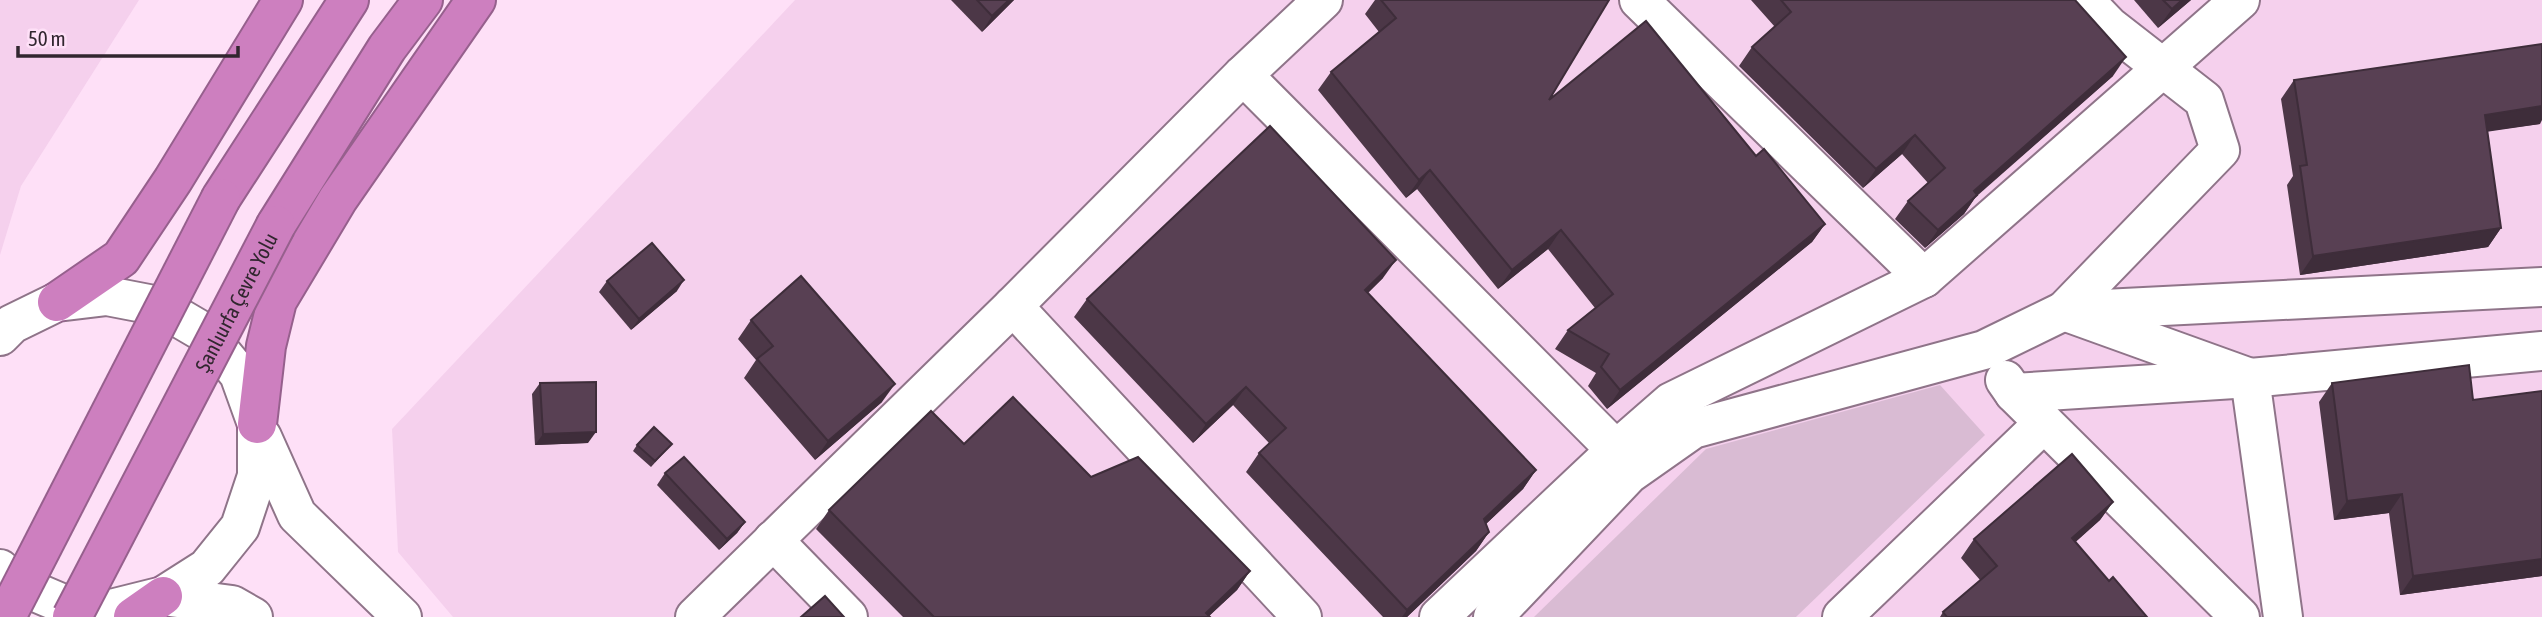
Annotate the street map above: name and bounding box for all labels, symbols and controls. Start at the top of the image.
scale bar [18,14,238,58]
text: 50 m [28,26,66,50]
street label: Şanlıurfa Çevre Yolu [190,228,282,376]

